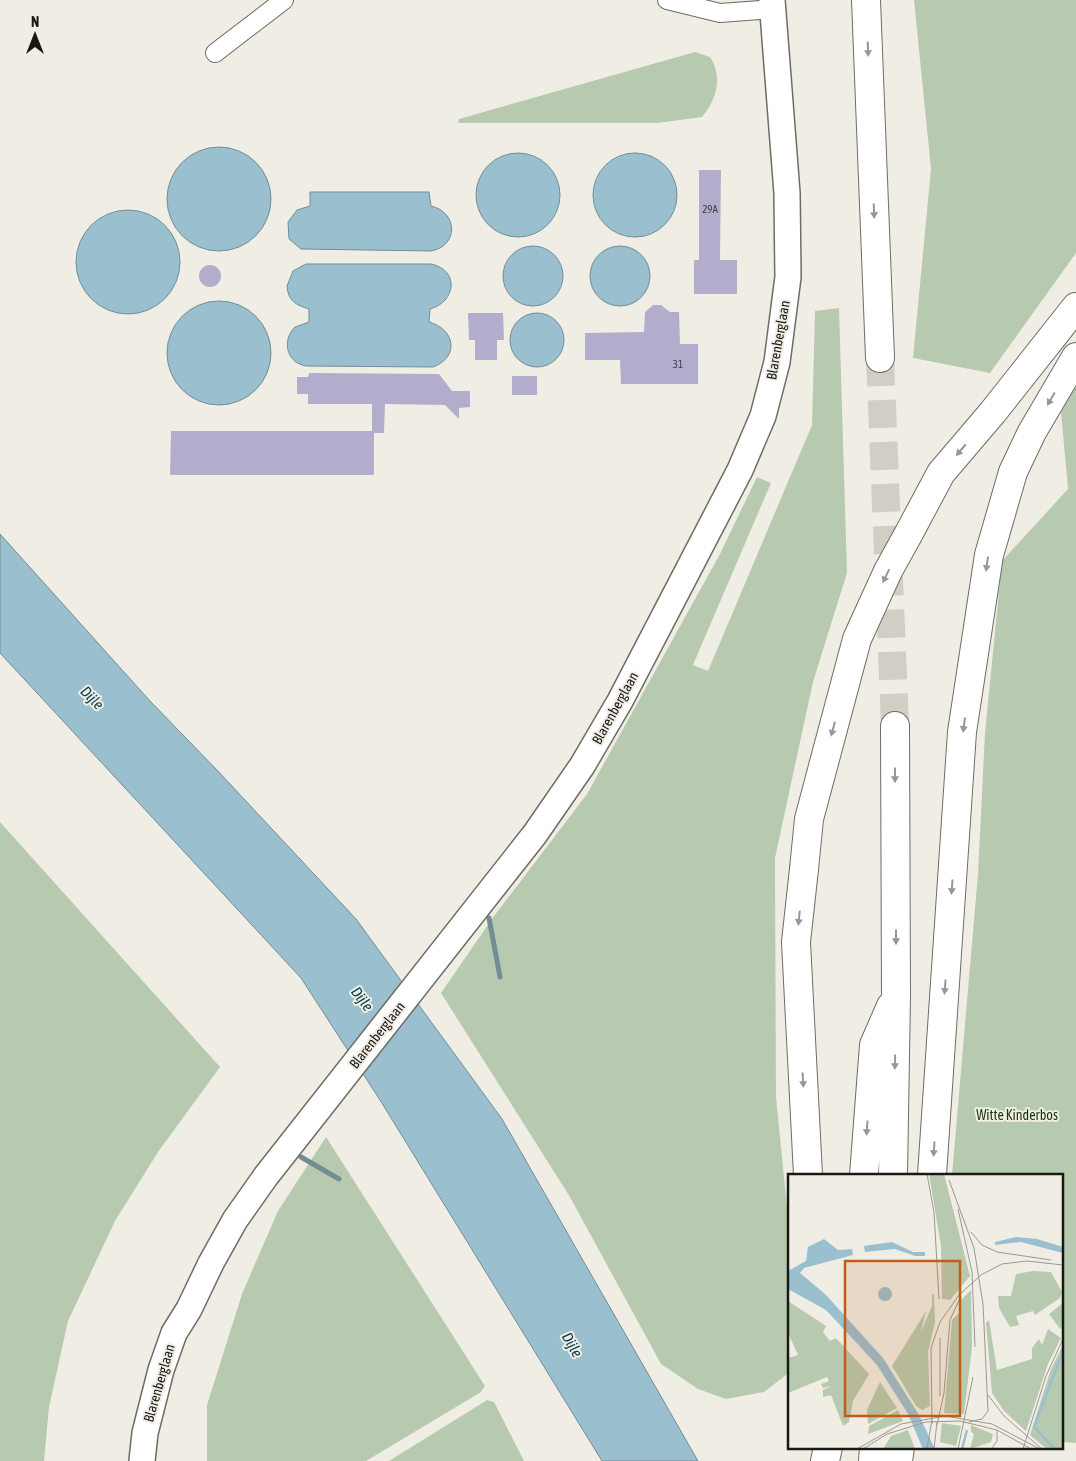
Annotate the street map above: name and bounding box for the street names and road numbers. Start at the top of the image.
street label: Blarenberglaan [763,299,793,381]
street label: Blarenberglaan [589,669,641,747]
street label: Blarenberglaan [346,998,408,1072]
street label: Blarenberglaan [140,1342,178,1424]

